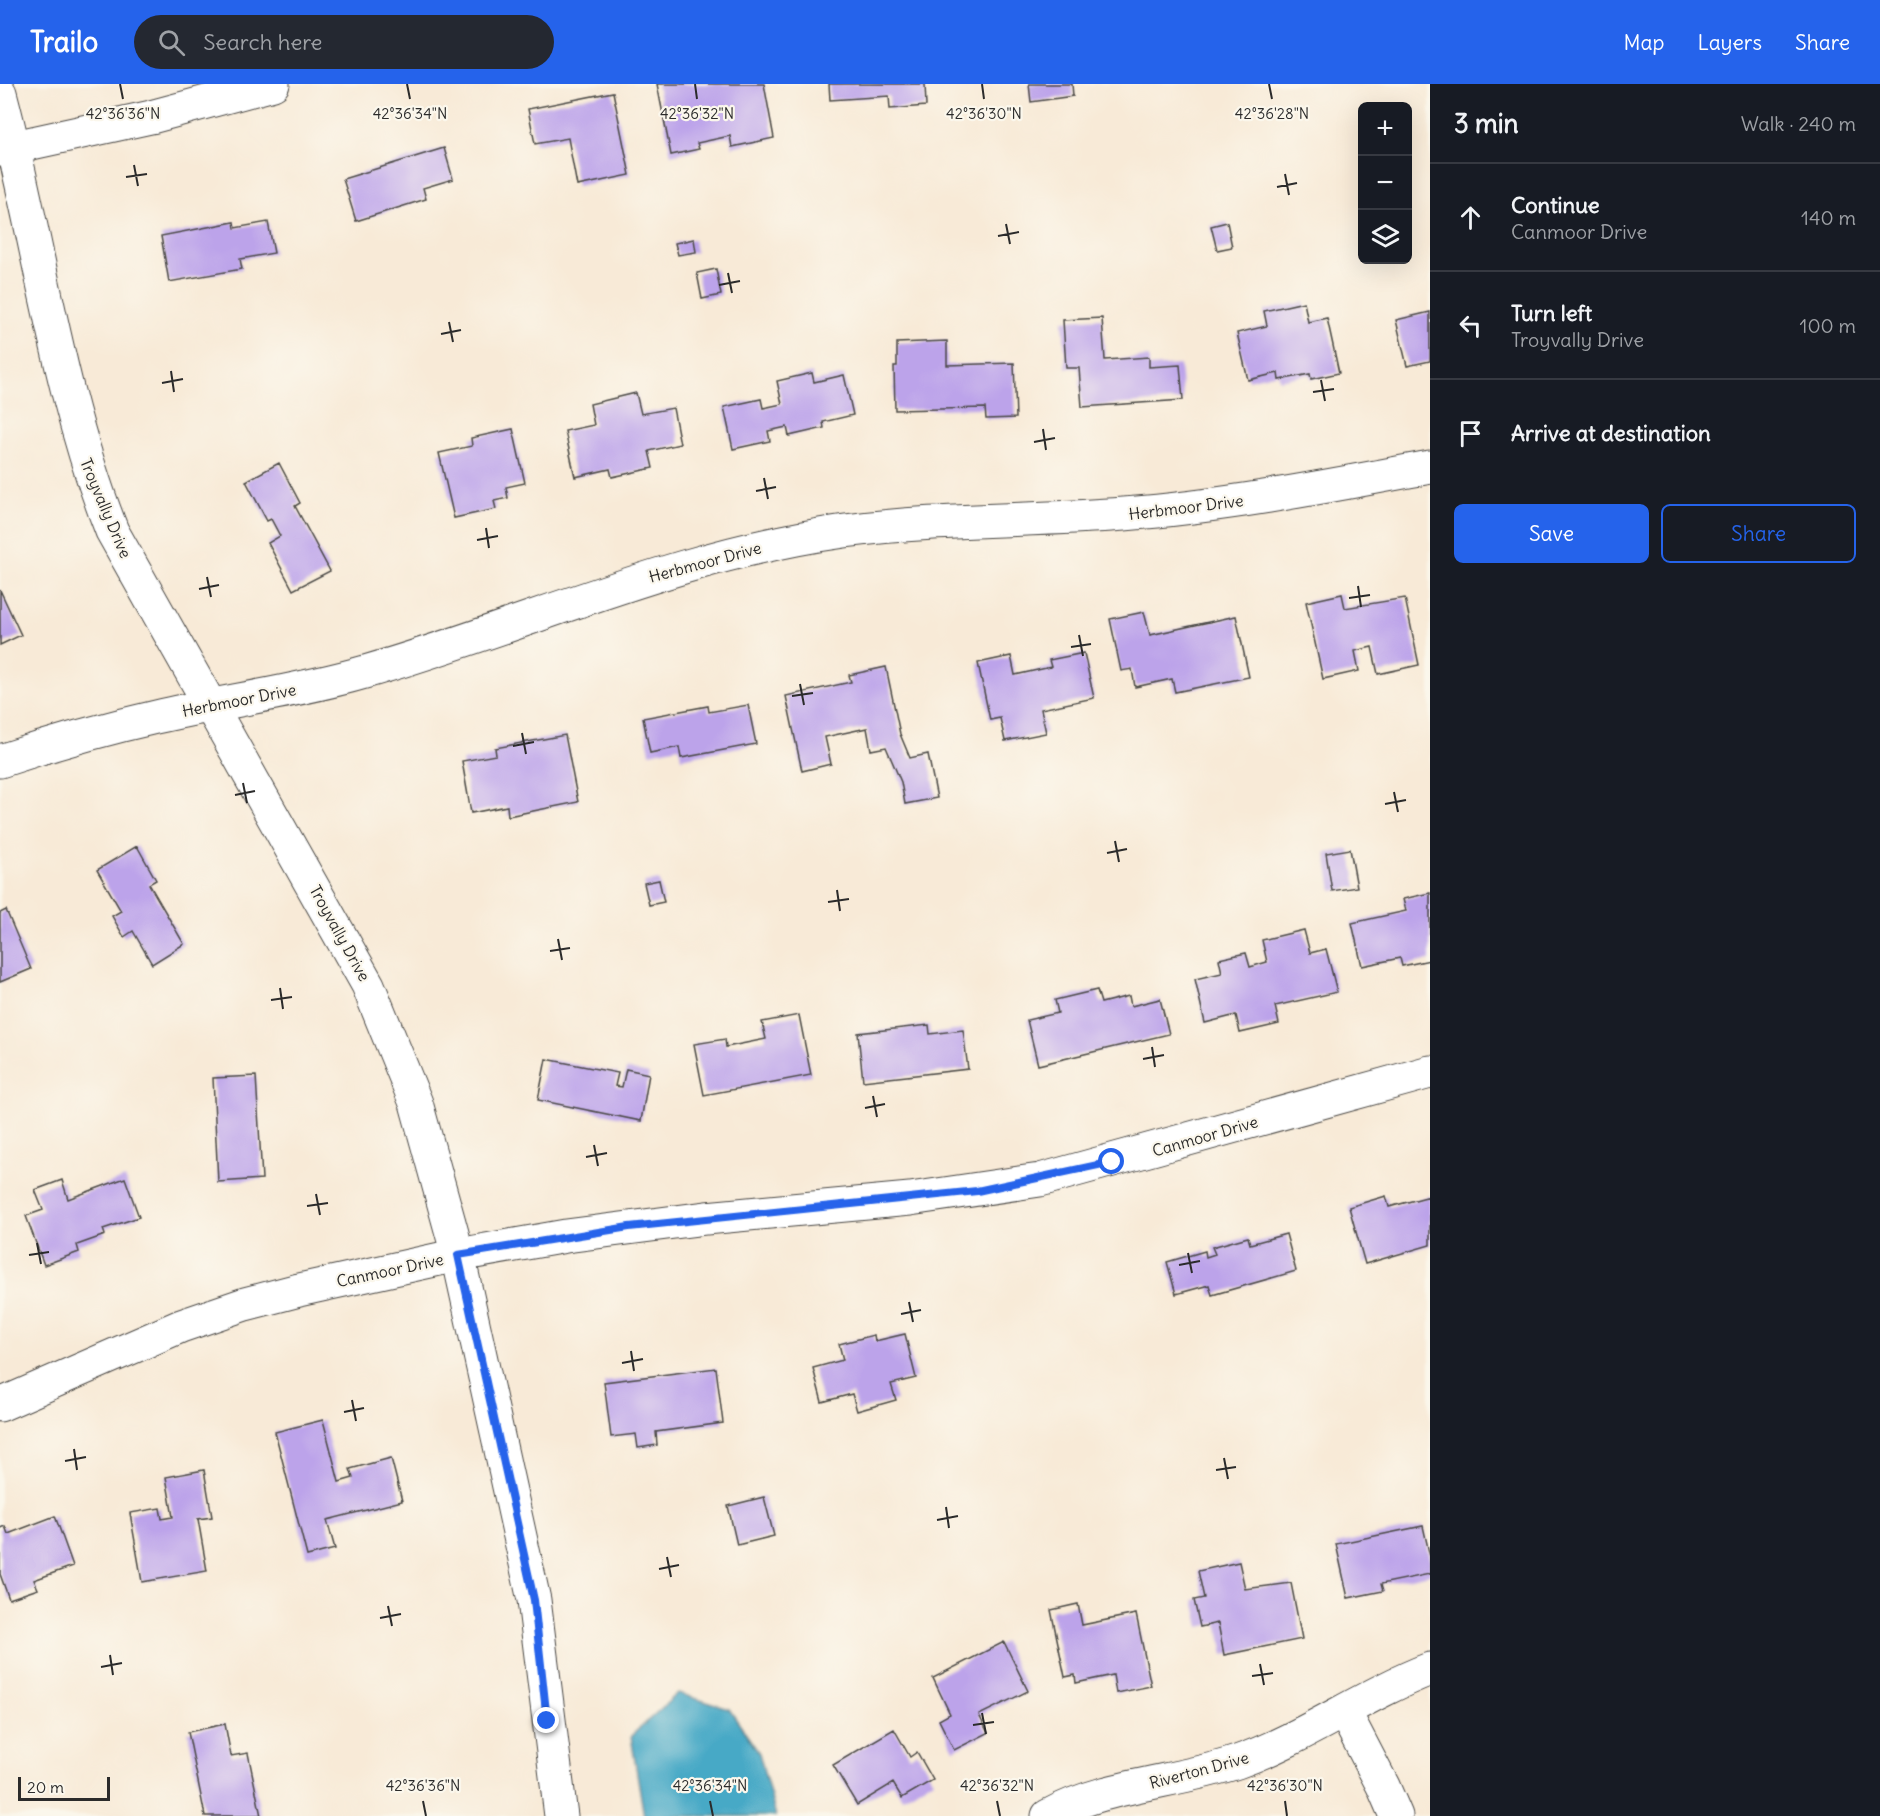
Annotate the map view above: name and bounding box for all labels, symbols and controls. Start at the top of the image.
search box [134,15,554,69]
text: Trailo [30,24,98,60]
icon: search [155,26,188,59]
text: Search here [203,28,322,56]
text: Map [1624,29,1664,56]
text: Layers [1697,29,1762,56]
text: Share [1795,29,1850,56]
map controls [1358,102,1412,264]
button: + [1358,102,1412,156]
text: 42°36'36"N [86,104,160,123]
text: 42°36'34"N [373,104,447,123]
text: 42°36'32"N [660,104,734,123]
text: 42°36'30"N [946,104,1022,123]
text: 42°36'28"N [1235,104,1309,123]
text: 3 min [1454,107,1519,140]
text: Walk · 240 m [1741,111,1856,136]
button: − [1358,156,1412,210]
text: Continue [1511,191,1600,219]
icon: ahead [1454,201,1487,234]
text: 140 m [1801,205,1856,230]
button: layers [1358,210,1412,264]
text: Canmoor Drive [1511,219,1647,244]
text: Turn left [1511,299,1592,327]
icon: left [1454,309,1487,342]
text: 100 m [1799,313,1856,338]
text: Troyvally Drive [1511,327,1644,352]
icon: arrive [1454,417,1487,450]
text: Arrive at destination [1511,419,1711,447]
street label: Troyvally Drive [76,455,136,561]
street label: Herbmoor Drive [1127,490,1245,524]
button: Save [1454,504,1649,563]
button: Share [1661,504,1856,563]
street label: Herbmoor Drive [647,537,763,587]
street label: Herbmoor Drive [180,679,298,721]
street label: Troyvally Drive [305,882,375,984]
street label: Canmoor Drive [1150,1111,1260,1161]
route start [1098,1148,1124,1174]
street label: Canmoor Drive [335,1249,445,1291]
route end [533,1707,559,1733]
street label: Riverton Drive [1147,1747,1251,1793]
scale bar [18,1774,110,1802]
text: 42°36'36"N [386,1776,460,1795]
text: 42°36'34"N [673,1776,747,1795]
text: 42°36'32"N [960,1776,1034,1795]
text: 42°36'30"N [1247,1776,1323,1795]
text: 20 m [27,1777,64,1797]

